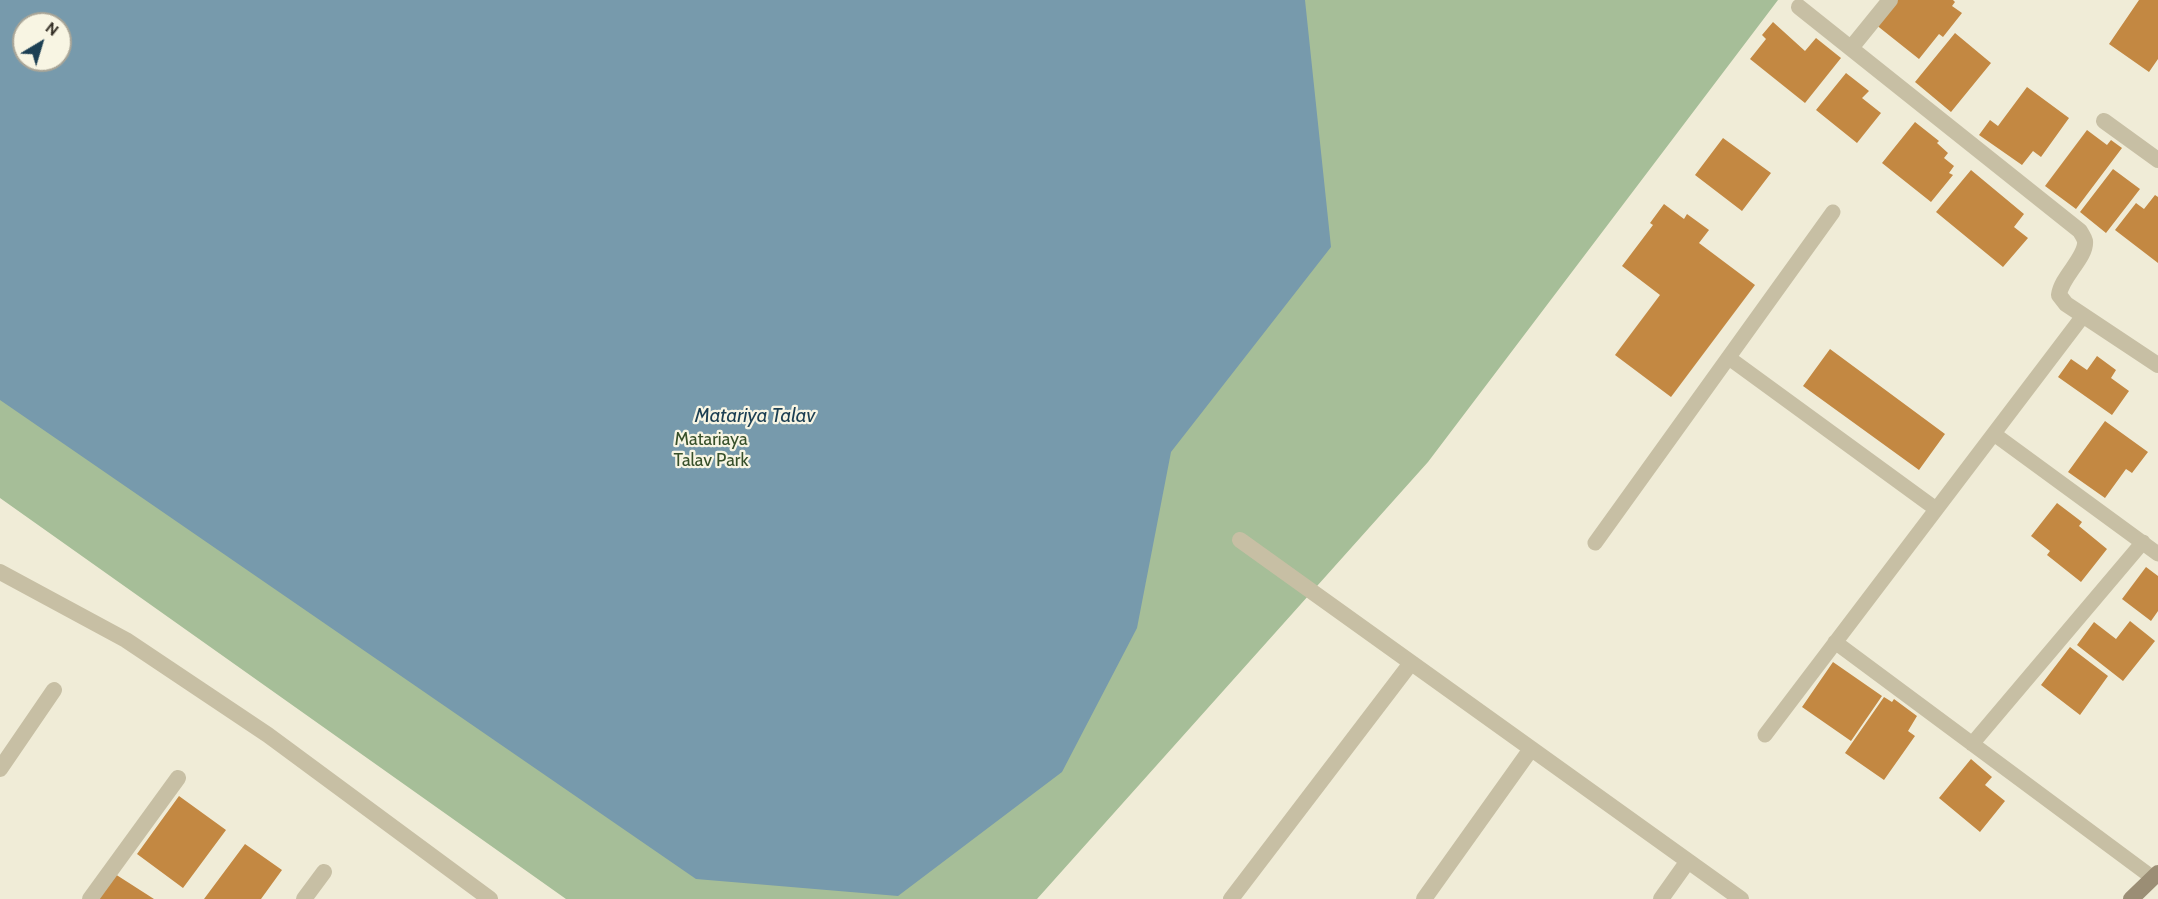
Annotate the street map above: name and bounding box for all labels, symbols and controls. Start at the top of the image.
north arrow [12,12,72,72]
text: N [42,18,62,40]
water label: Matariya Talav [695,404,815,428]
park label: Matariaya Talav Park [673,429,749,472]

